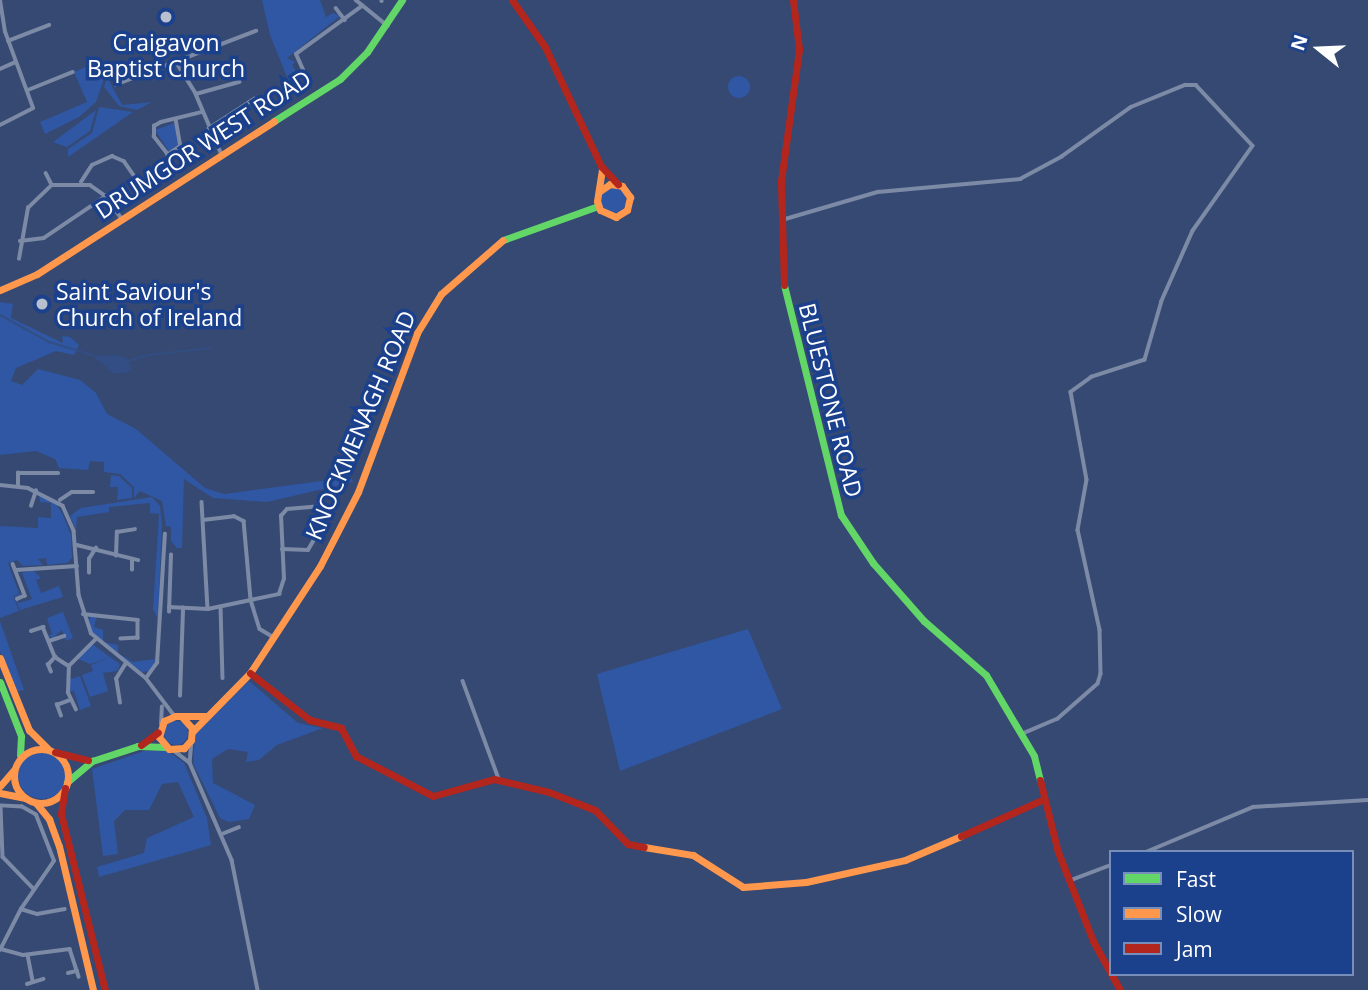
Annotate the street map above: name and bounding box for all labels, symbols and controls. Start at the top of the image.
marker: Craigavon Baptist Church [158,9,174,25]
north arrow [1284,14,1354,84]
place label: Craigavon Baptist Church [87,28,245,82]
text: N [1284,31,1314,54]
street label: DRUMGOR WEST ROAD [90,64,316,224]
place label: Saint Saviour's Church of Ireland [56,277,242,331]
marker: Saint Saviour's Church of Ireland [34,296,50,312]
street label: BLUESTONE ROAD [794,300,868,500]
street label: KNOCKMENAGH ROAD [299,306,421,544]
legend [1109,850,1354,976]
text: Fast [1176,865,1216,893]
text: Slow [1176,900,1222,928]
text: Jam [1176,935,1213,963]

